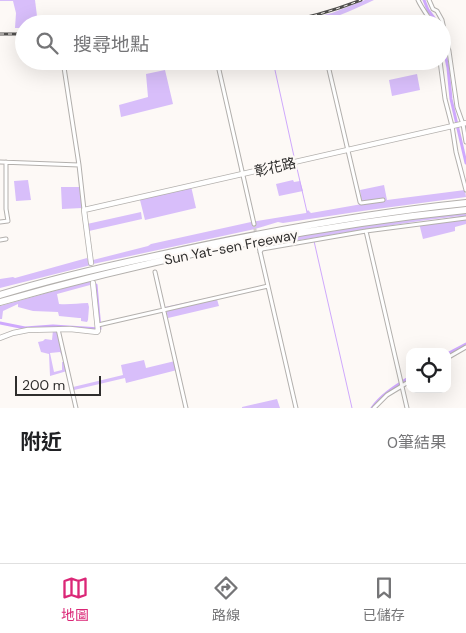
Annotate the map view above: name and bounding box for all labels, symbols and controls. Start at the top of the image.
search box [15,15,451,70]
icon: search [33,29,61,57]
text: 搜尋地點 [73,32,149,57]
street label: 彰花路 [253,154,297,180]
street label: Sun Yat-sen Freeway [163,225,300,269]
map controls [406,348,451,393]
button: locate [406,348,451,393]
scale bar [15,373,101,396]
text: 200 m [22,376,65,394]
text: 附近 [20,428,62,456]
text: 0筆結果 [387,432,446,453]
tab: 地圖 [61,574,89,624]
tab: 路線 [212,574,240,624]
tab: 已儲存 [363,574,405,624]

